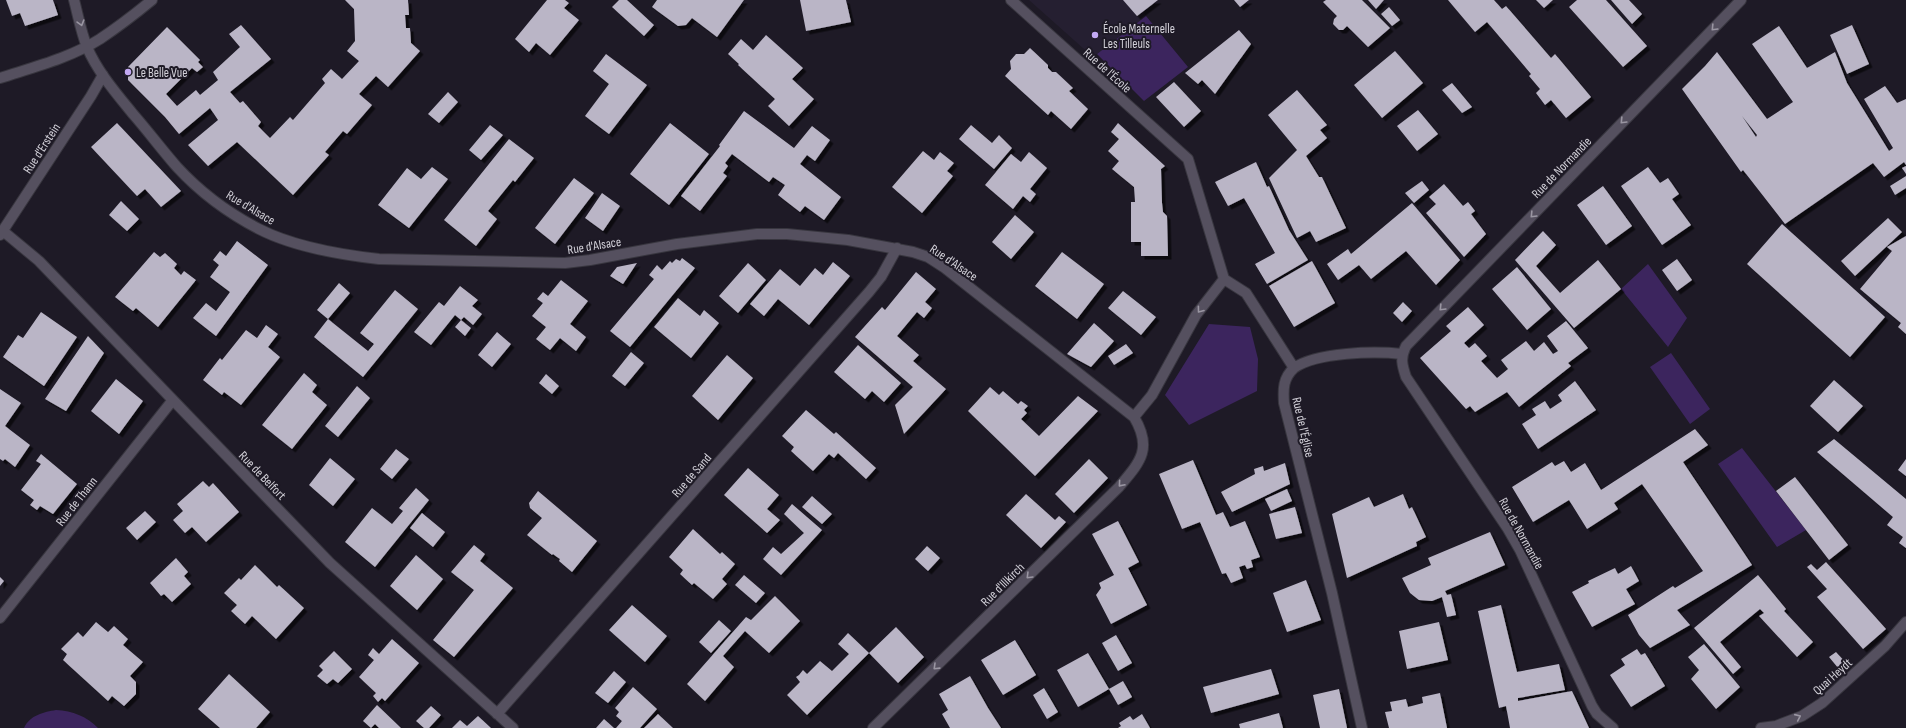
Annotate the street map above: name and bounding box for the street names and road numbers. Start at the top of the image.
street label: Rue de l'École [1080,45,1135,97]
street label: Rue d'Erstein [20,120,64,177]
street label: Rue de Normandie [1528,134,1595,202]
street label: Rue d'Alsace [223,187,278,229]
street label: Rue d'Alsace [566,234,622,258]
street label: Rue d'Alsace [926,241,980,285]
street label: Rue de l'Église [1288,395,1318,459]
street label: Rue de Belfort [235,448,289,503]
street label: Rue de Sand [668,450,715,501]
street label: Rue de Thann [53,474,101,530]
street label: Rue de Normandie [1495,495,1547,572]
street label: Rue d'Illkirch [977,559,1028,610]
street label: Quai Heydt [1810,655,1856,699]

